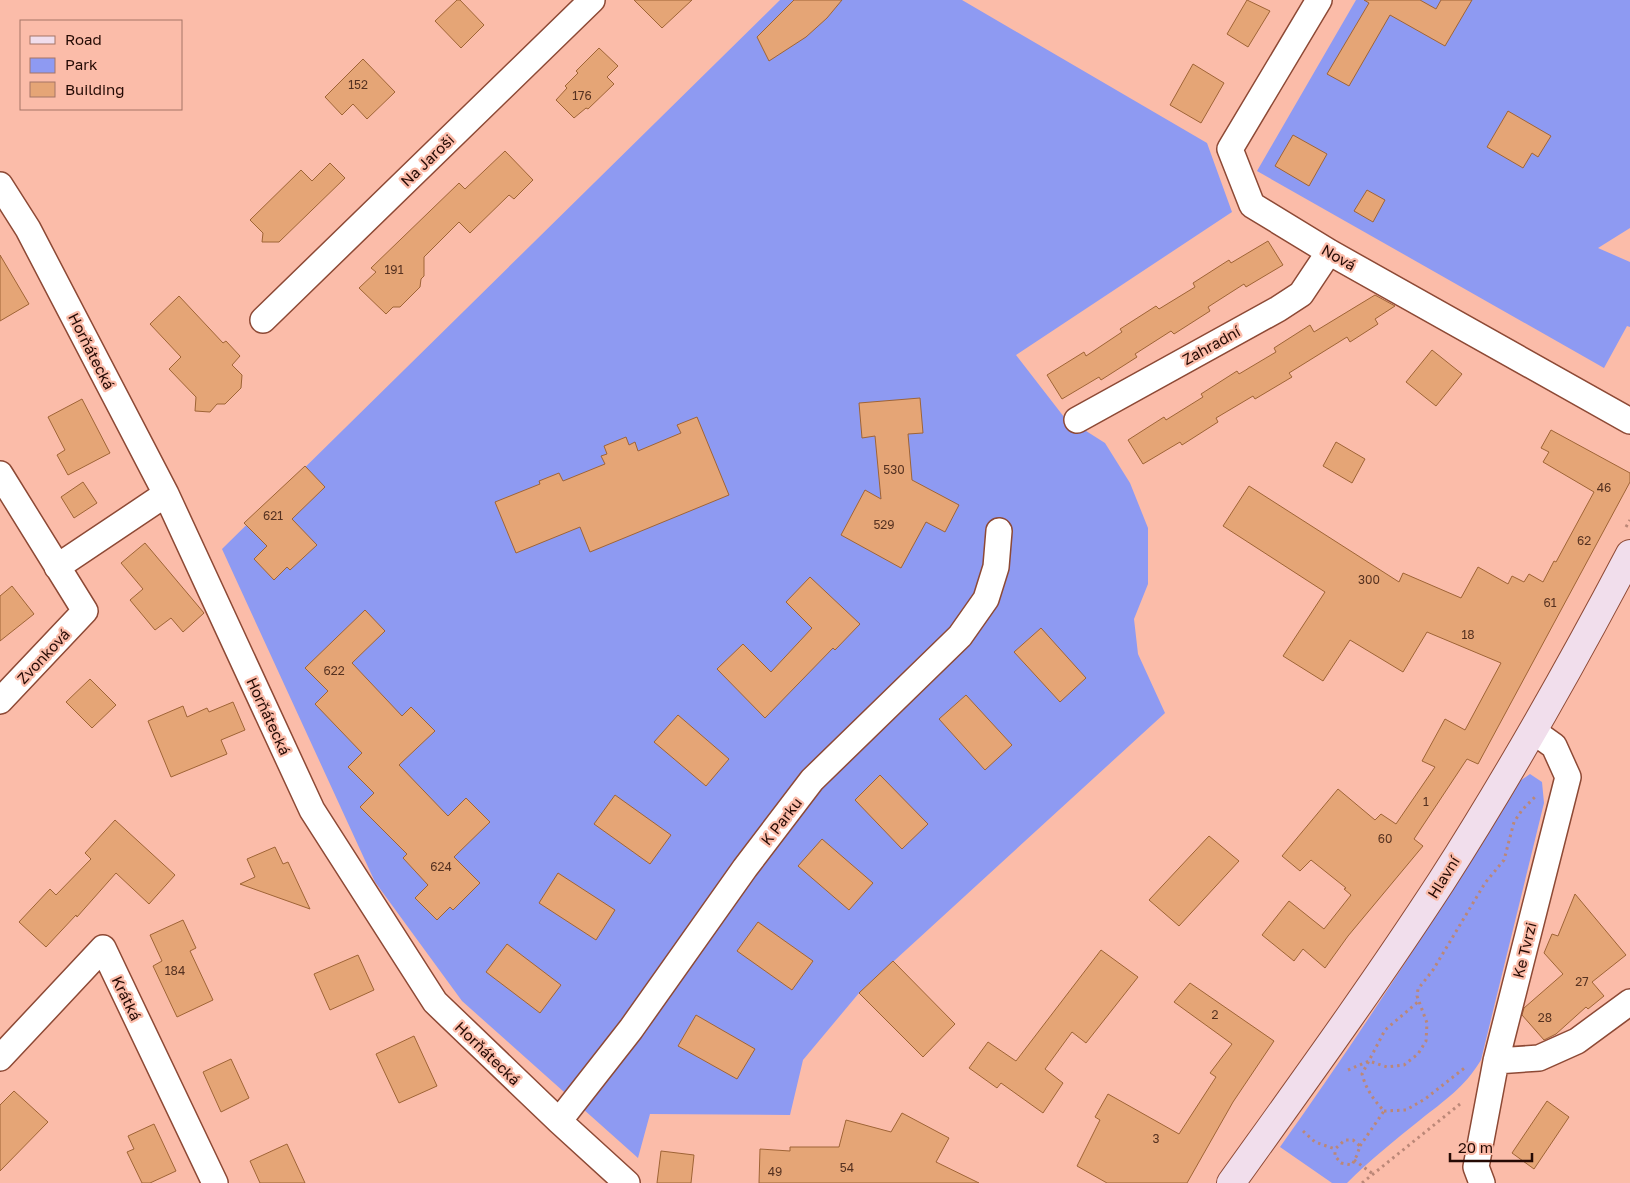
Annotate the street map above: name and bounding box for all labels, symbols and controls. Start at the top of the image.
legend [20,20,182,110]
text: Road [65,30,102,48]
text: Park [65,55,98,73]
house number: 152 [348,77,368,92]
text: Building [65,80,125,98]
house number: 176 [572,88,592,103]
street label: Na Jaroši [397,130,457,190]
street label: Nová [1319,240,1359,274]
house number: 191 [385,262,404,277]
street label: Horňátecká [65,310,119,392]
street label: Zahradní [1179,321,1244,368]
house number: 530 [883,462,905,477]
house number: 46 [1597,480,1611,495]
house number: 621 [263,508,283,523]
house number: 529 [873,517,895,532]
house number: 62 [1577,533,1591,548]
house number: 300 [1358,572,1380,587]
house number: 61 [1543,595,1557,610]
street label: Zvonková [13,625,73,687]
house number: 18 [1461,627,1475,642]
house number: 622 [323,663,345,678]
street label: Horňátecká [243,674,295,758]
street label: K Parku [757,794,805,848]
house number: 1 [1423,794,1429,809]
house number: 60 [1378,831,1392,846]
street label: Hlavní [1423,852,1463,901]
house number: 624 [430,859,452,874]
street label: Ke Tvrzi [1508,920,1540,980]
house number: 184 [165,963,185,978]
street label: Krátká [109,973,145,1023]
house number: 27 [1575,974,1589,989]
house number: 2 [1212,1007,1219,1022]
house number: 28 [1538,1010,1552,1025]
street label: Horňátecká [452,1018,524,1088]
scale bar [1450,1130,1532,1162]
house number: 3 [1152,1131,1160,1146]
text: 20 m [1458,1138,1493,1156]
house number: 54 [840,1160,854,1175]
house number: 49 [768,1164,782,1179]

